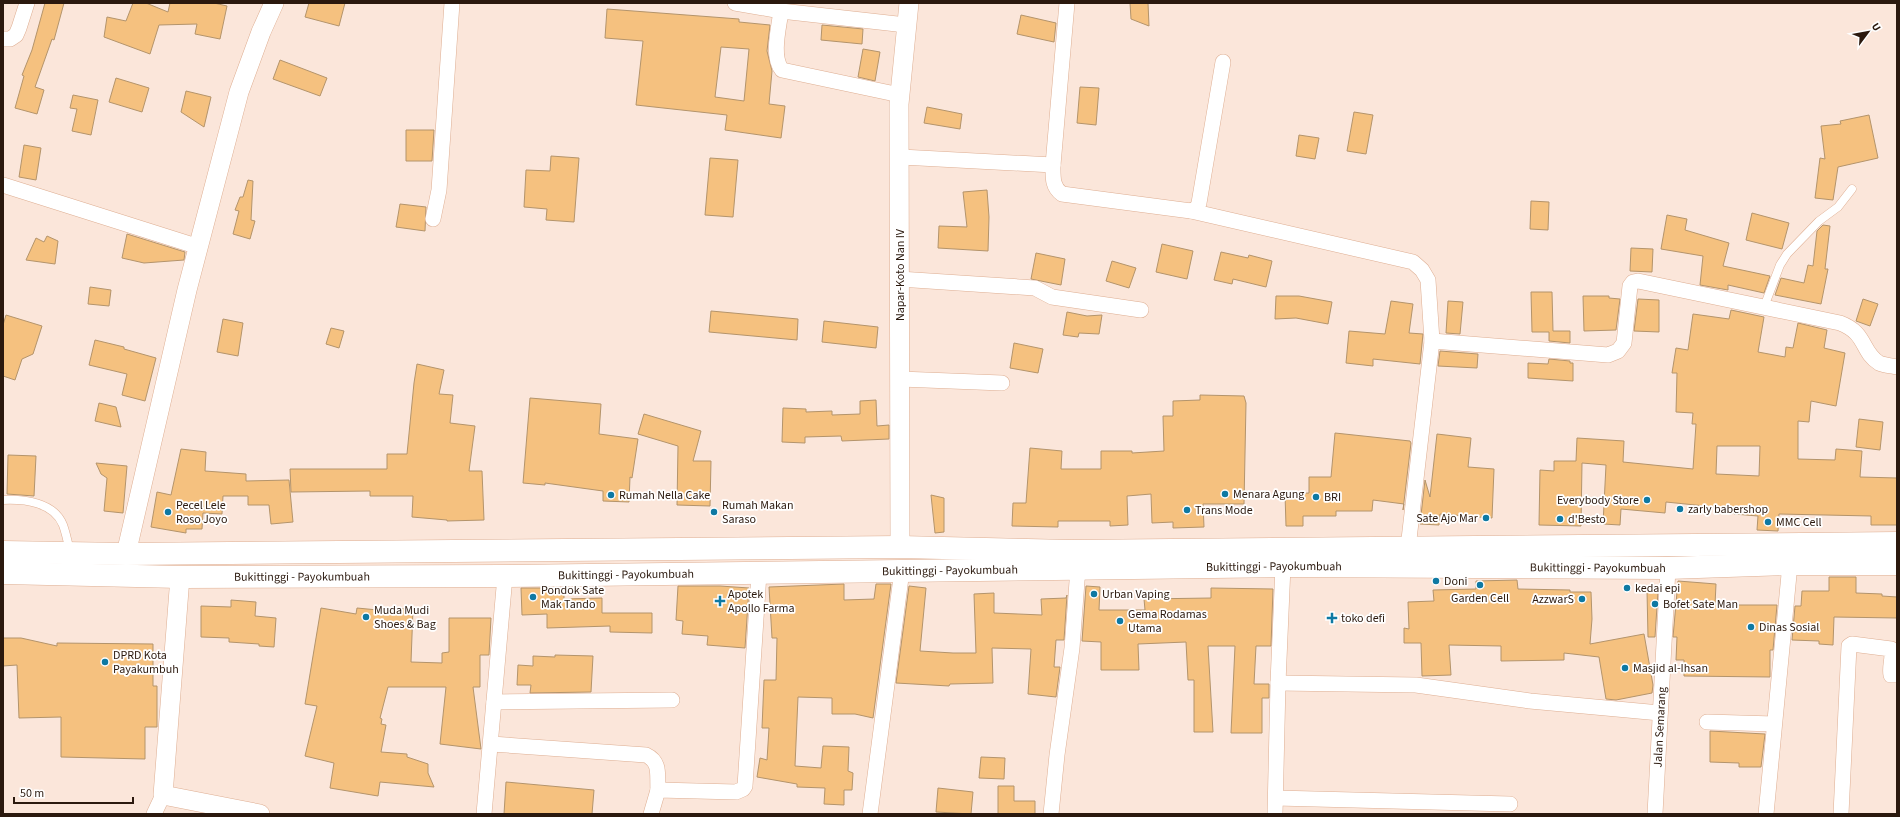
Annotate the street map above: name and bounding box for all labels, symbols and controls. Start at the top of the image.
north arrow [1848,12,1888,52]
text: U [1868,20,1884,34]
street label: Napar-Koto Nan IV [892,228,909,321]
place label: Menara Agung [1233,486,1304,503]
place label: Rumah Nella Cake [619,487,710,504]
marker: Menara Agung [1220,489,1230,499]
place label: BRI [1324,489,1341,506]
marker: Rumah Nella Cake [606,490,616,500]
marker: BRI [1311,492,1321,502]
place label: Everybody Store [1557,492,1639,509]
marker: Everybody Store [1642,495,1652,505]
place label: Pecel Lele Roso Joyo [176,497,227,528]
place label: Rumah Makan Saraso [722,497,794,528]
place label: zarly babershop [1688,501,1768,518]
place label: Trans Mode [1195,502,1253,519]
marker: zarly babershop [1675,504,1685,514]
marker: Trans Mode [1182,505,1192,515]
marker: Pecel Lele Roso Joyo [163,507,173,517]
marker: Rumah Makan Saraso [709,507,719,517]
place label: Sate Ajo Mar [1416,510,1479,527]
place label: d'Besto [1568,511,1606,528]
marker: Sate Ajo Mar [1481,513,1491,523]
marker: d'Besto [1555,514,1565,524]
place label: MMC Cell [1776,514,1822,531]
marker: MMC Cell [1763,517,1773,527]
street label: Bukittinggi - Payokumbuah [1206,557,1342,575]
street label: Bukittinggi - Payokumbuah [1530,559,1666,576]
street label: Bukittinggi - Payokumbuah [882,561,1018,580]
street label: Bukittinggi - Payokumbuah [558,565,694,584]
street label: Bukittinggi - Payokumbuah [234,568,370,585]
place label: Doni [1444,573,1467,590]
marker: Doni [1431,576,1441,586]
marker: Garden Cell [1475,580,1485,590]
place label: kedai epi [1635,580,1680,597]
place label: Pondok Sate Mak Tando [541,582,604,613]
marker: kedai epi [1622,583,1632,593]
place label: Apotek Apollo Farma [728,586,794,617]
place label: Urban Vaping [1102,586,1170,603]
marker: Urban Vaping [1089,589,1099,599]
place label: Garden Cell [1451,590,1509,607]
place label: AzzwarS [1532,591,1574,608]
marker: Pondok Sate Mak Tando [528,592,538,602]
marker: AzzwarS [1577,594,1587,604]
marker: Apotek Apollo Farma [715,596,725,606]
place label: Bofet Sate Man [1663,596,1738,613]
marker: Bofet Sate Man [1650,599,1660,609]
place label: Muda Mudi Shoes & Bag [374,602,436,633]
place label: Gema Rodamas Utama [1128,606,1207,637]
place label: toko defi [1341,610,1385,627]
marker: Muda Mudi Shoes & Bag [361,612,371,622]
marker: toko defi [1326,612,1338,624]
marker: Gema Rodamas Utama [1115,616,1125,626]
place label: Dinas Sosial [1759,619,1819,636]
marker: Dinas Sosial [1746,622,1756,632]
place label: DPRD Kota Payakumbuh [113,647,179,678]
marker: DPRD Kota Payakumbuh [100,657,110,667]
place label: Masjid al-Ihsan [1633,660,1708,677]
marker: Masjid al-Ihsan [1620,663,1630,673]
street label: Jalan Semarang [1649,686,1670,768]
scale bar [14,779,133,805]
text: 50 m [20,785,44,802]

